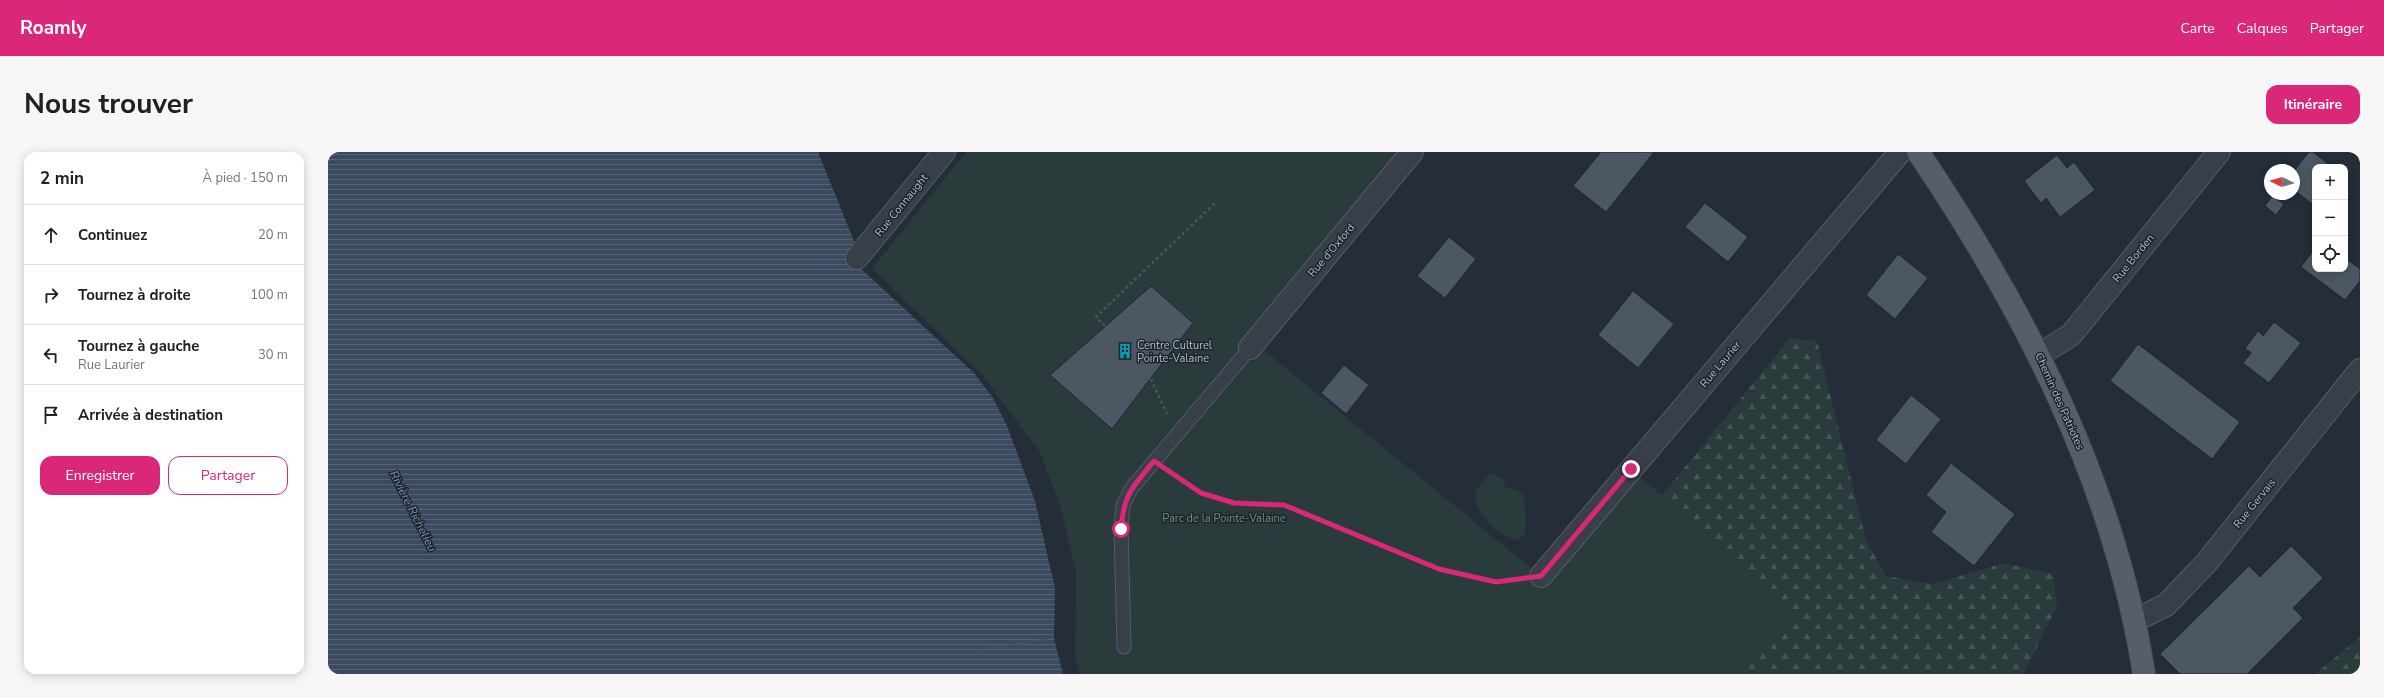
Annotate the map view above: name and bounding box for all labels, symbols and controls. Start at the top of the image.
text: Roamly [20,15,87,41]
text: Carte [2181,19,2215,38]
text: Calques [2237,19,2288,38]
text: Partager [2310,19,2364,38]
text: Nous trouver [24,85,193,123]
button: Itinéraire [2266,85,2360,124]
north arrow [2264,164,2300,200]
map controls [2312,164,2348,272]
button: + [2312,164,2348,200]
text: 2 min [40,167,84,190]
text: À pied · 150 m [203,169,288,187]
street label: Rue Connaught [872,171,931,240]
button: − [2312,200,2348,236]
street label: Rue d'Oxford [1305,221,1358,280]
icon: ahead [40,224,62,246]
text: Continuez [78,225,147,245]
text: 20 m [258,226,288,244]
street label: Rue Borden [2109,231,2158,286]
button: locate [2312,236,2348,272]
icon: right [40,284,62,306]
text: Tournez à droite [78,285,191,305]
text: 100 m [250,286,288,304]
text: Tournez à gauche [78,336,200,356]
place label: Centre Culturel Pointe-Valaine [1137,338,1213,366]
street label: Rue Laurier [1696,338,1744,391]
building icon: Centre Culturel Pointe-Valaine [1116,342,1134,360]
icon: left [40,344,62,366]
text: 30 m [258,346,288,364]
street label: Chemin des Patriotes [2031,350,2088,452]
text: Rue Laurier [78,356,145,374]
icon: arrive [40,404,62,426]
text: Arrivée à destination [78,405,223,425]
button: Enregistrer [40,456,160,495]
button: Partager [168,456,288,495]
route end [1622,460,1640,478]
water label: Rivière Richelieu [386,468,440,554]
street label: Rue Gervais [2230,475,2279,531]
park label: Parc de la Pointe-Valaine [1162,511,1286,526]
route start [1112,520,1130,538]

